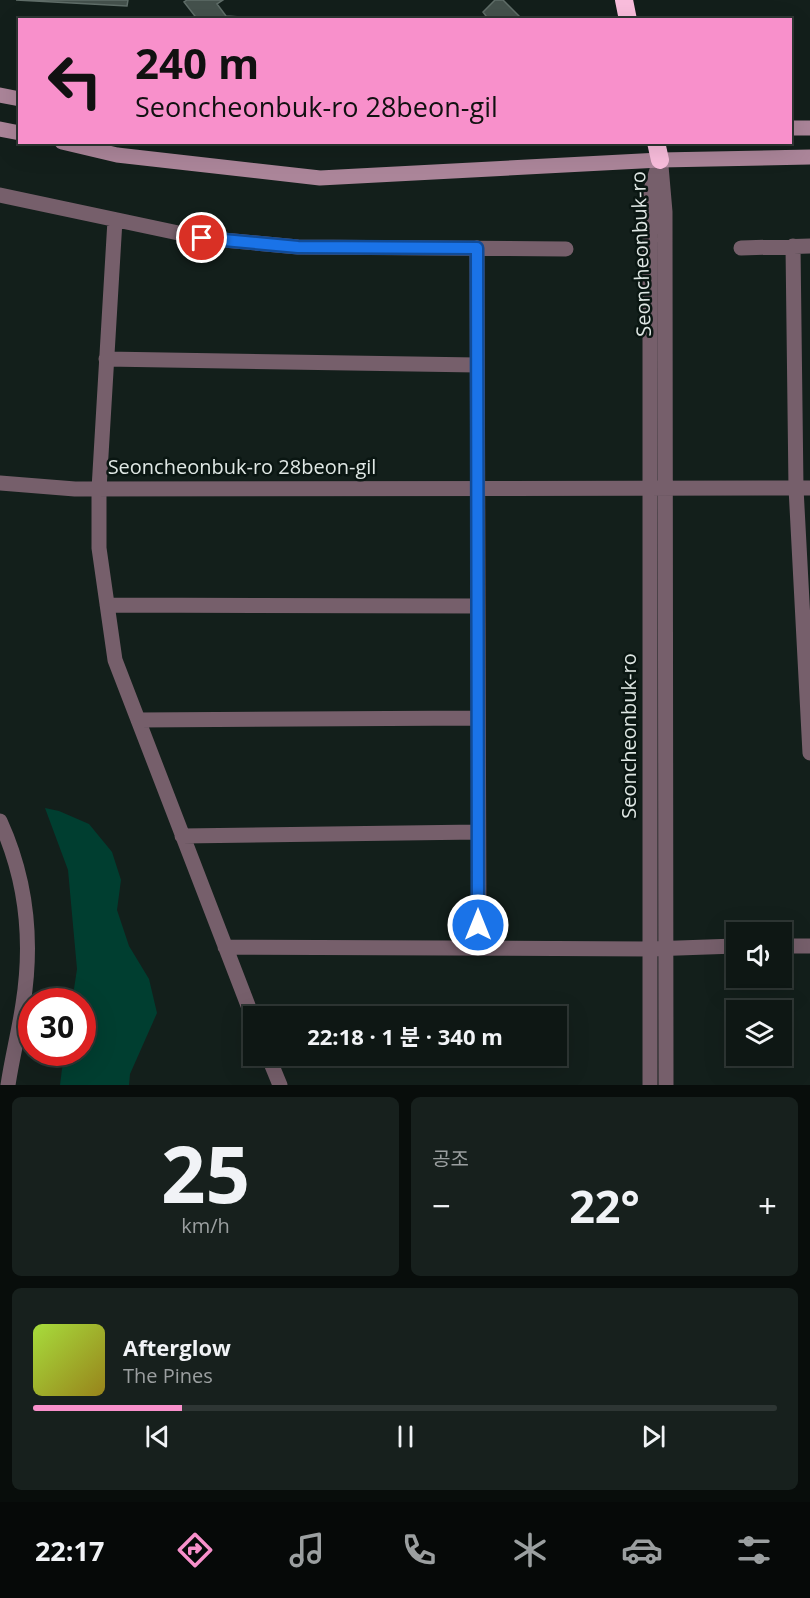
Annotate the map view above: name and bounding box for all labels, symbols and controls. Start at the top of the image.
text: 240 m [135,34,259,91]
icon: left [36,42,114,120]
text: Seoncheonbuk-ro 28beon-gil [135,88,498,125]
street label: Seoncheonbuk-ro [624,171,657,337]
pin [176,212,227,263]
icon: arrive [185,221,218,254]
street label: Seoncheonbuk-ro 28beon-gil [108,453,376,480]
street label: Seoncheonbuk-ro [615,653,642,819]
position arrow [446,893,510,957]
map controls [726,922,792,1066]
button: sound [726,922,792,988]
speed limit sign: 30 [18,988,96,1066]
button: layers [726,1000,792,1066]
text: 22:18 · 1 분 · 340 m [307,1021,503,1051]
text: 25 [161,1120,250,1226]
text: 공조 [432,1145,469,1172]
text: 22° [569,1175,640,1236]
text: − [432,1183,451,1228]
text: + [758,1183,777,1228]
text: km/h [181,1212,230,1239]
text: Afterglow [123,1332,231,1362]
text: The Pines [123,1362,213,1389]
icon: previous [141,1420,174,1453]
icon: pause [389,1420,422,1453]
icon: next [637,1420,670,1453]
icon: directions [174,1529,216,1571]
icon: music [286,1529,328,1571]
icon: phone [398,1529,440,1571]
icon: climate [509,1529,551,1571]
icon: car [621,1529,663,1571]
icon: filters [733,1529,775,1571]
text: 22:17 [35,1532,104,1569]

